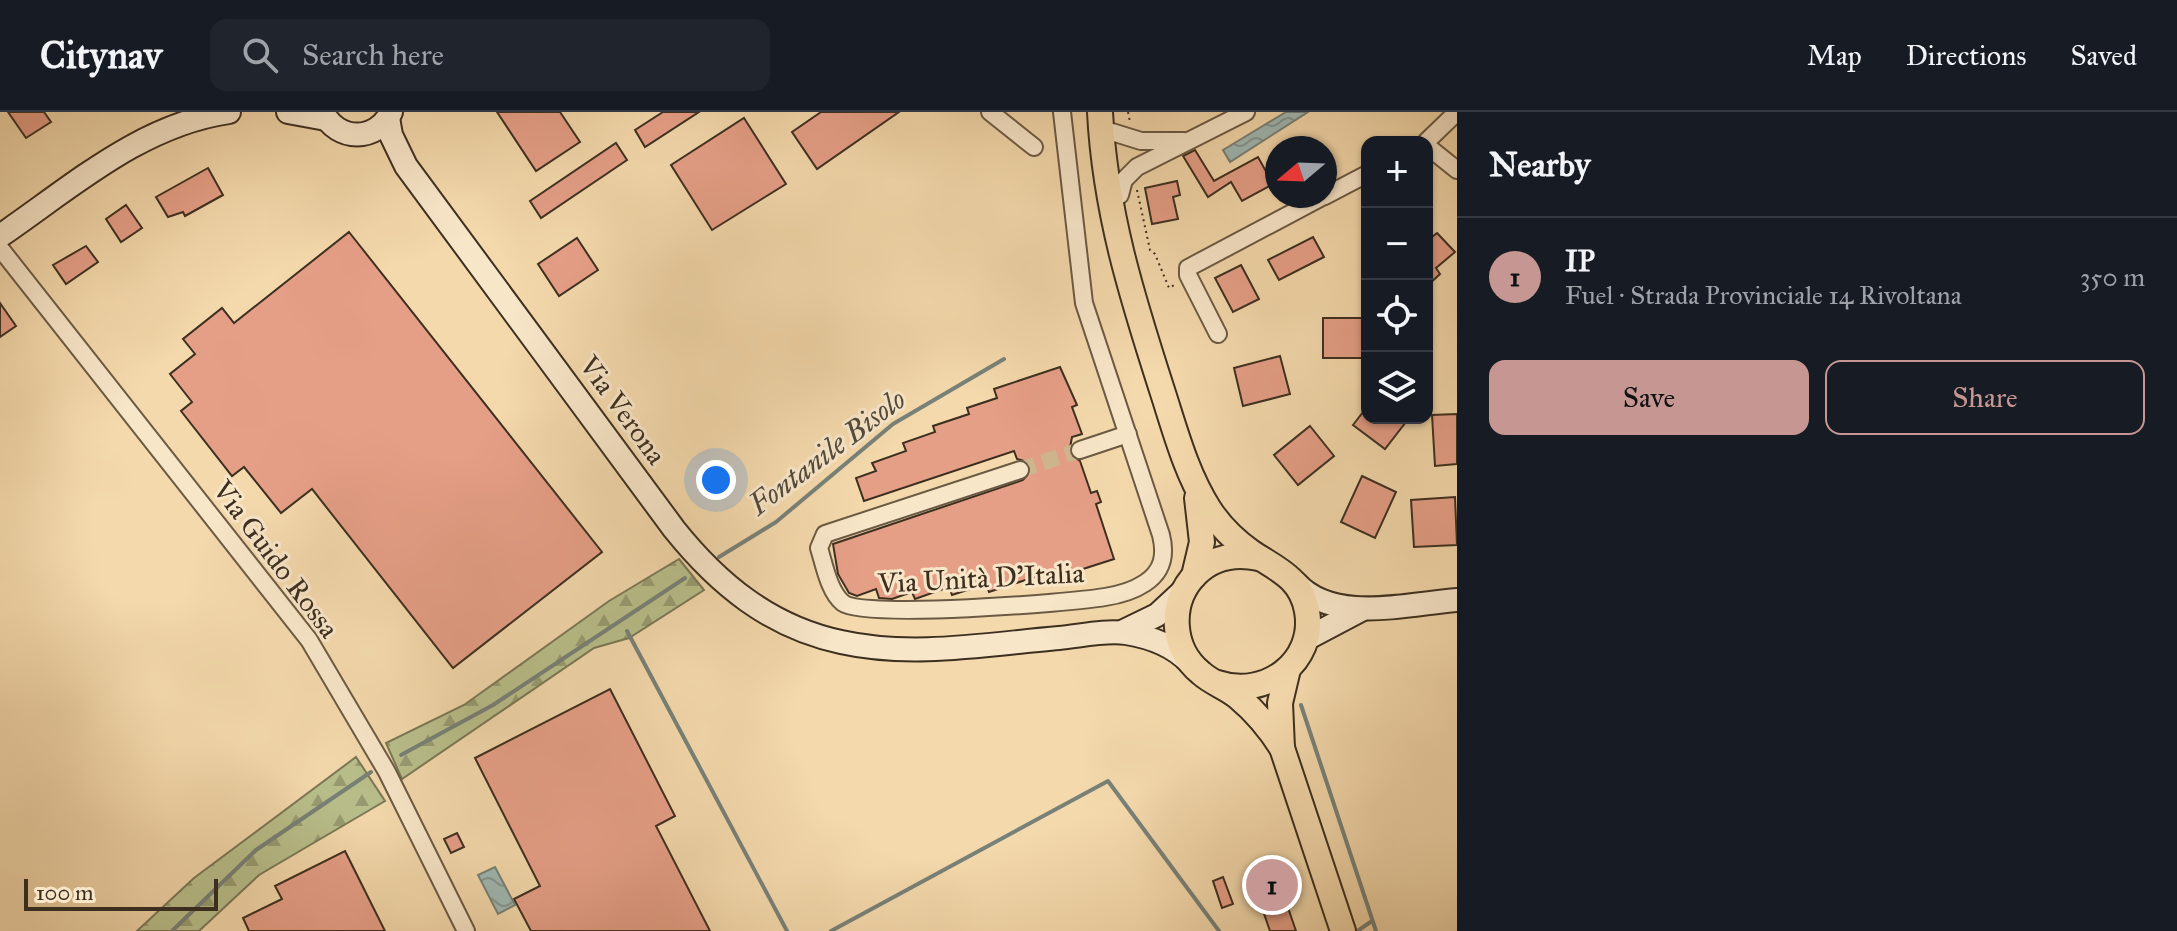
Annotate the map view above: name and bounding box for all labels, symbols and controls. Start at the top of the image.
search box [210,19,770,91]
text: Citynav [40,32,162,78]
icon: search [238,33,282,77]
text: Search here [302,37,444,73]
text: Map [1807,38,1862,73]
text: Directions [1906,38,2027,73]
text: Saved [2071,38,2137,73]
north arrow [1265,136,1337,208]
map controls [1361,136,1433,424]
button: + [1361,136,1433,208]
text: Nearby [1489,144,1591,185]
button: − [1361,208,1433,280]
text: IP [1565,243,1595,279]
text: 1 [1510,261,1520,293]
text: 350 m [2080,261,2145,293]
text: Fuel · Strada Provinciale 14 Rivoltana [1565,279,1962,311]
button: locate [1361,280,1433,352]
street label: Via Verona [571,348,674,471]
button: layers [1361,352,1433,424]
button: Save [1489,360,1809,435]
button: Share [1825,360,2145,435]
water label: Fontanile Bisolo [741,381,913,523]
your location [696,460,736,500]
street label: Via Guido Rossa [205,472,347,645]
street label: Via Unità D'Italia [876,555,1085,601]
pin: 1 [1246,855,1298,915]
scale bar [24,875,218,911]
text: 100 m [36,879,93,906]

